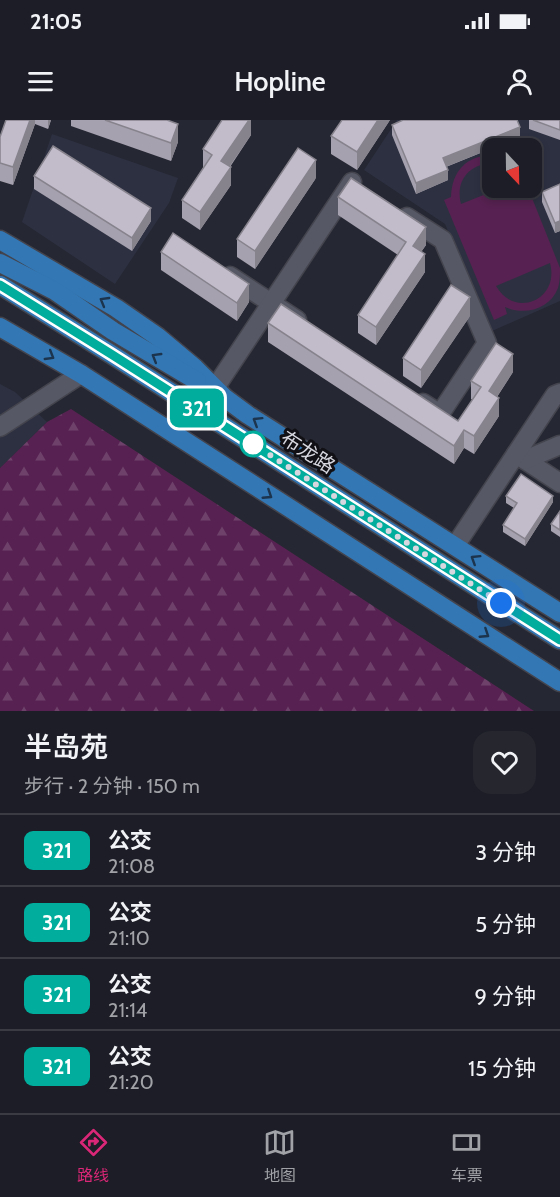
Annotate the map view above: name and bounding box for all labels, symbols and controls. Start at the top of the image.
text: 21:05 [30,8,82,35]
icon: menu [24,65,57,98]
text: Hopline [234,65,326,98]
icon: person [503,65,536,98]
north arrow [482,138,542,198]
map controls [482,138,542,198]
one-way arrow [100,297,110,309]
one-way arrow [44,349,54,361]
one-way arrow [152,353,162,364]
line badge: 321 [162,388,232,428]
text: 321 [182,396,212,421]
one-way arrow [253,416,263,428]
street label: 布龙路 [276,426,340,478]
unlabelled marker [240,431,266,457]
one-way arrow [262,487,272,499]
one-way arrow [471,555,482,566]
your location [486,588,516,618]
one-way arrow [479,626,490,637]
text: 半岛苑 [24,730,108,764]
button: heart [473,731,536,794]
text: 步行 · 2 分钟 · 150 m [24,774,200,798]
text: 公交 [108,827,152,854]
text: 321 [42,838,72,863]
text: 3 分钟 [475,839,536,866]
text: 21:08 [108,854,155,878]
text: 公交 [108,899,152,926]
text: 321 [42,910,72,935]
text: 5 分钟 [475,911,536,938]
text: 21:10 [108,926,150,950]
text: 公交 [108,971,152,998]
text: 321 [42,982,72,1007]
text: 9 分钟 [475,983,536,1010]
text: 21:14 [108,998,147,1022]
text: 公交 [108,1043,152,1070]
text: 321 [42,1054,72,1079]
text: 15 分钟 [468,1055,536,1082]
text: 21:20 [108,1070,154,1094]
tab: 路线 [77,1126,110,1186]
tab: 地图 [263,1126,296,1186]
tab: 车票 [450,1126,483,1186]

